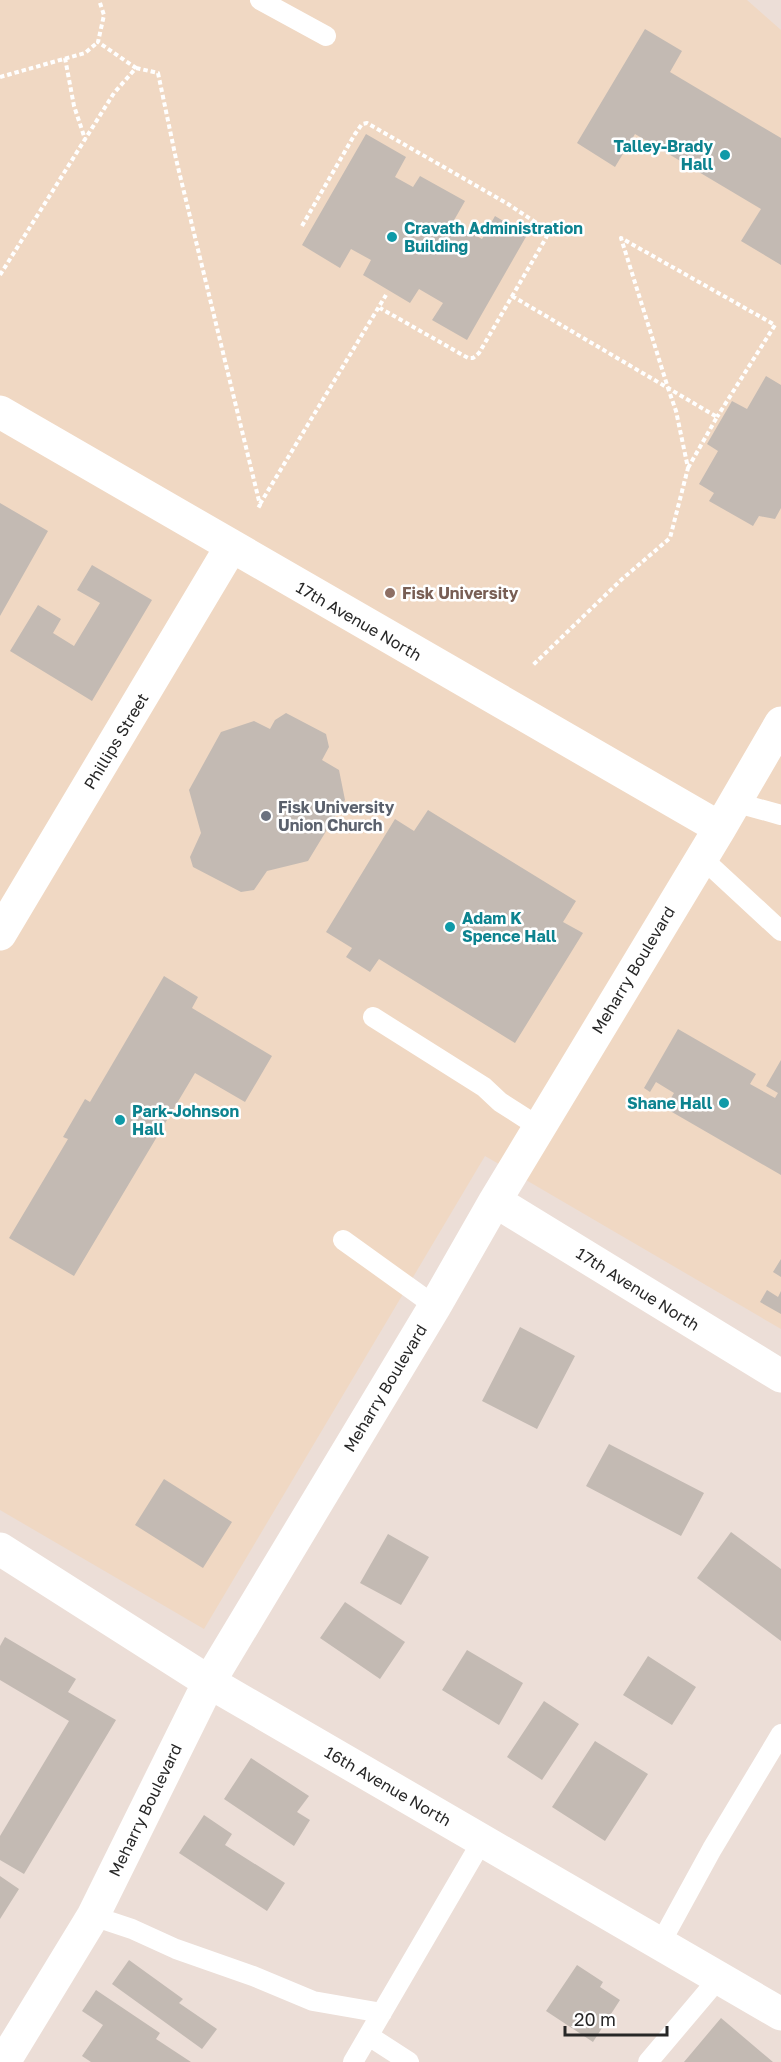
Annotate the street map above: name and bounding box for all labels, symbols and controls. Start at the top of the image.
place label: Talley-Brady Hall [613,136,714,174]
marker: Talley-Brady Hall [718,148,732,162]
place label: Cravath Administration Building [404,218,583,256]
marker: Cravath Administration Building [385,230,399,244]
street label: 17th Avenue North [293,577,425,665]
place label: Fisk University [402,583,519,603]
marker: Fisk University [383,586,397,600]
street label: Phillips Street [79,689,153,793]
place label: Fisk University Union Church [278,797,395,835]
marker: Fisk University Union Church [259,809,273,823]
street label: Meharry Boulevard [587,903,679,1037]
place label: Adam K Spence Hall [462,908,557,946]
marker: Adam K Spence Hall [443,920,457,934]
place label: Shane Hall [627,1093,713,1113]
marker: Shane Hall [717,1096,731,1110]
place label: Park-Johnson Hall [132,1101,239,1139]
marker: Park-Johnson Hall [113,1113,127,1127]
street label: 17th Avenue North [573,1243,703,1335]
street label: Meharry Boulevard [339,1321,431,1455]
street label: Meharry Boulevard [104,1740,186,1880]
street label: 16th Avenue North [321,1742,455,1830]
scale bar [565,1999,667,2037]
text: 20 m [574,2008,616,2030]

